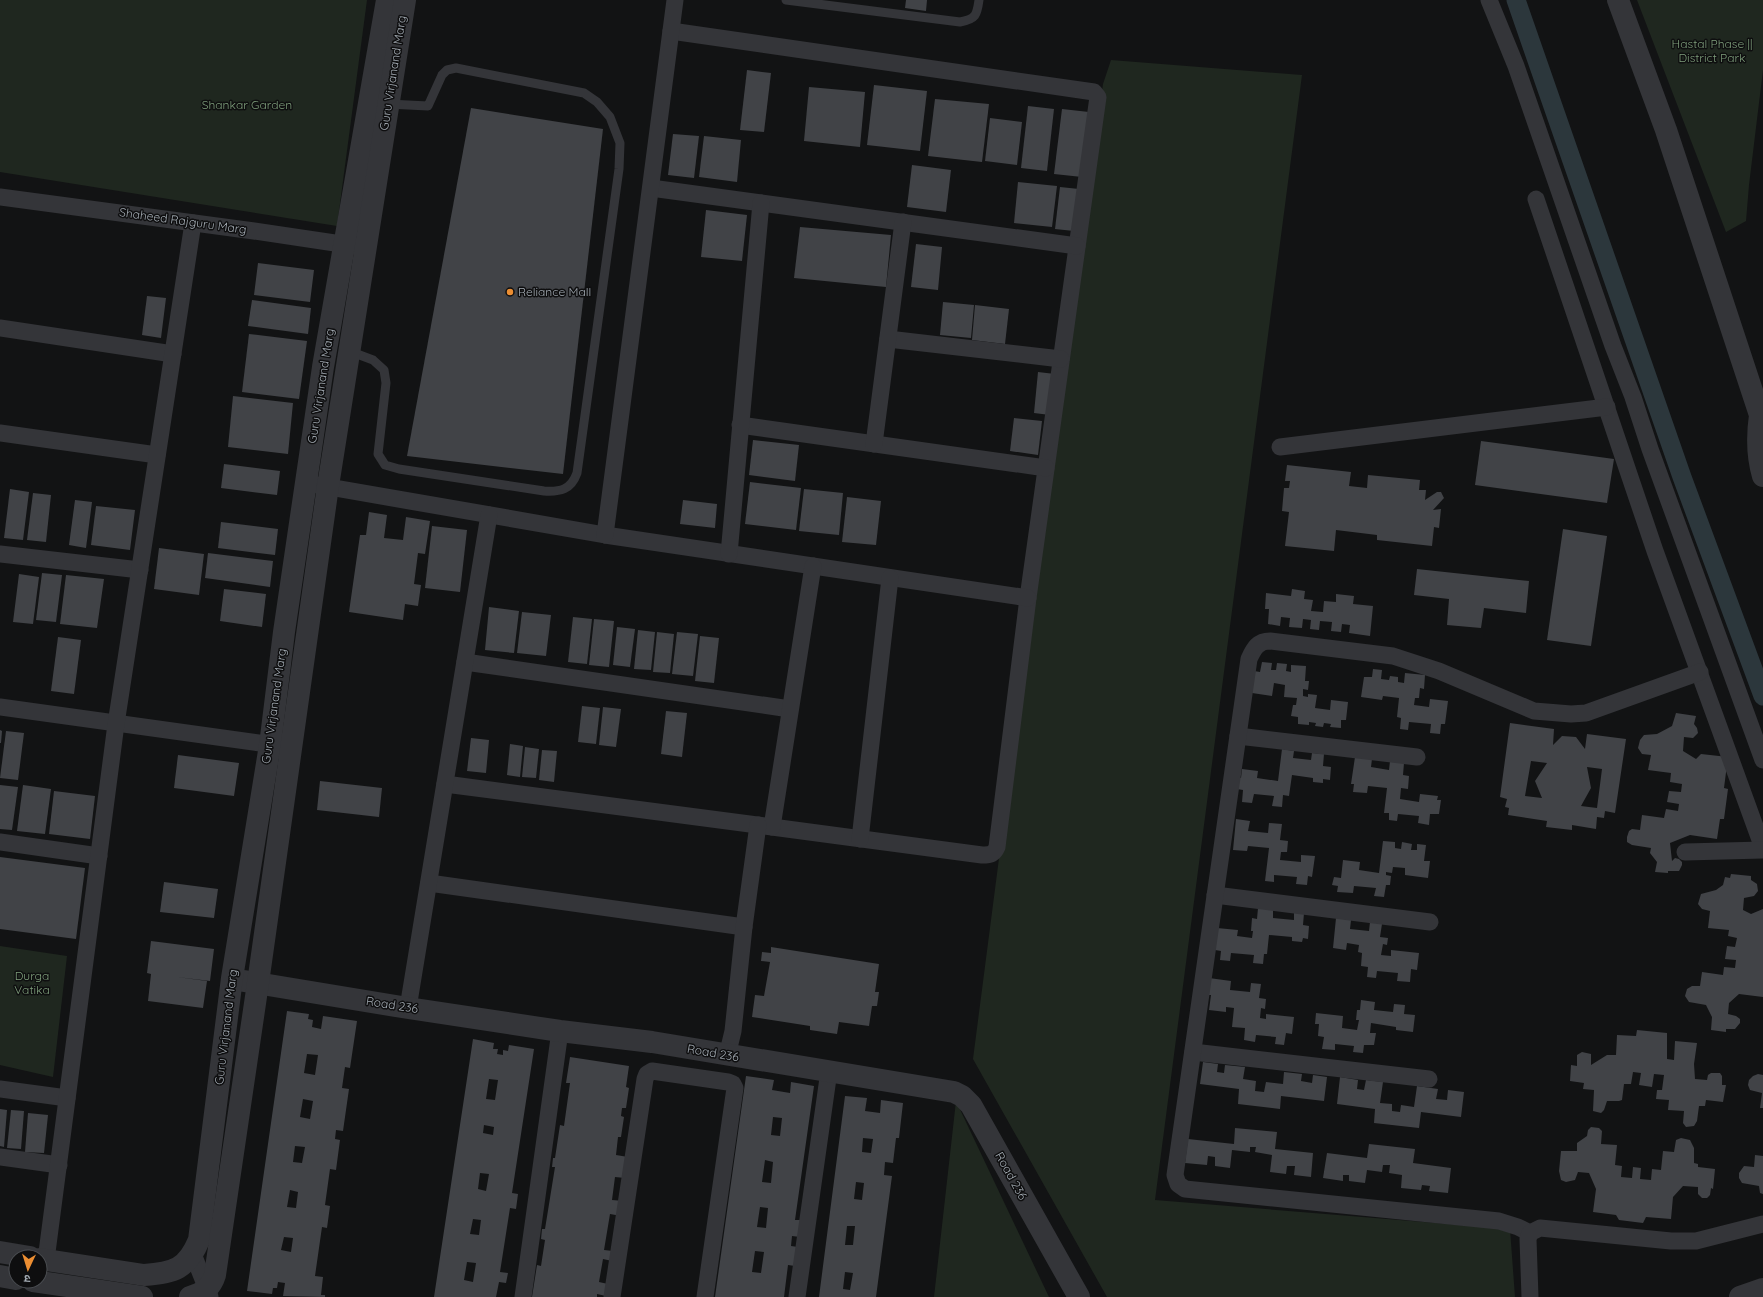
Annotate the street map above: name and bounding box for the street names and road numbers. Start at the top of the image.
street label: Guru Virjanand Marg [376,14,409,132]
street label: Shaheed Rajguru Marg [118,204,248,237]
street label: Guru Virjanand Marg [304,327,337,445]
street label: Guru Virjanand Marg [258,647,289,765]
street label: Guru Virjanand Marg [211,968,240,1086]
street label: Road 236 [365,993,420,1016]
street label: Road 236 [686,1041,741,1065]
street label: Road 236 [992,1149,1031,1203]

